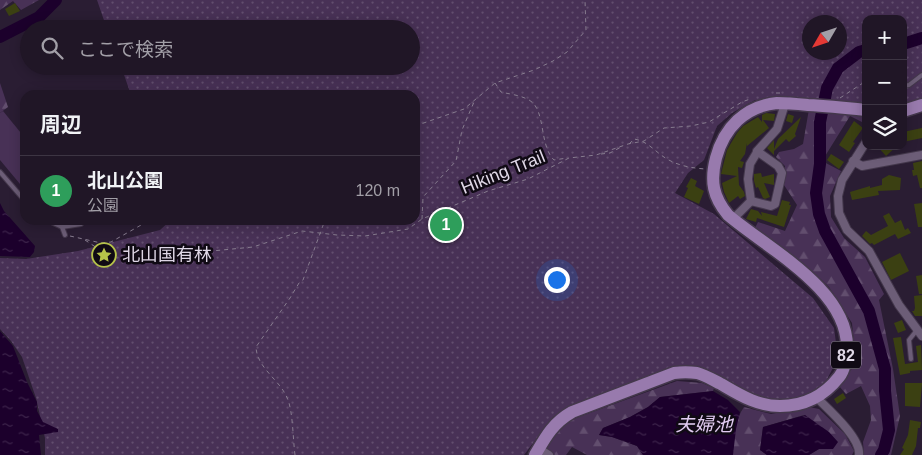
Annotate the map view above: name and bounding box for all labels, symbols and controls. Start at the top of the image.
north arrow [802,15,847,60]
map controls [862,15,907,150]
button: + [862,15,907,60]
search box [20,20,420,75]
icon: search [38,34,66,62]
text: ここで検索 [78,39,173,60]
button: − [862,60,907,105]
button: layers [862,105,907,150]
text: 周辺 [40,113,82,136]
street label: Hiking Trail [458,146,548,198]
text: 北山公園 [87,170,163,191]
text: 1 [52,182,60,199]
text: 120 m [356,182,400,199]
text: 公園 [87,197,119,214]
pin: 1 [430,206,462,244]
place icon: 北山国有林 [91,242,117,268]
place label: 北山国有林 [122,245,212,265]
your location [544,267,570,293]
road number: 82 [831,342,861,368]
water label: 夫婦池 [675,414,734,435]

